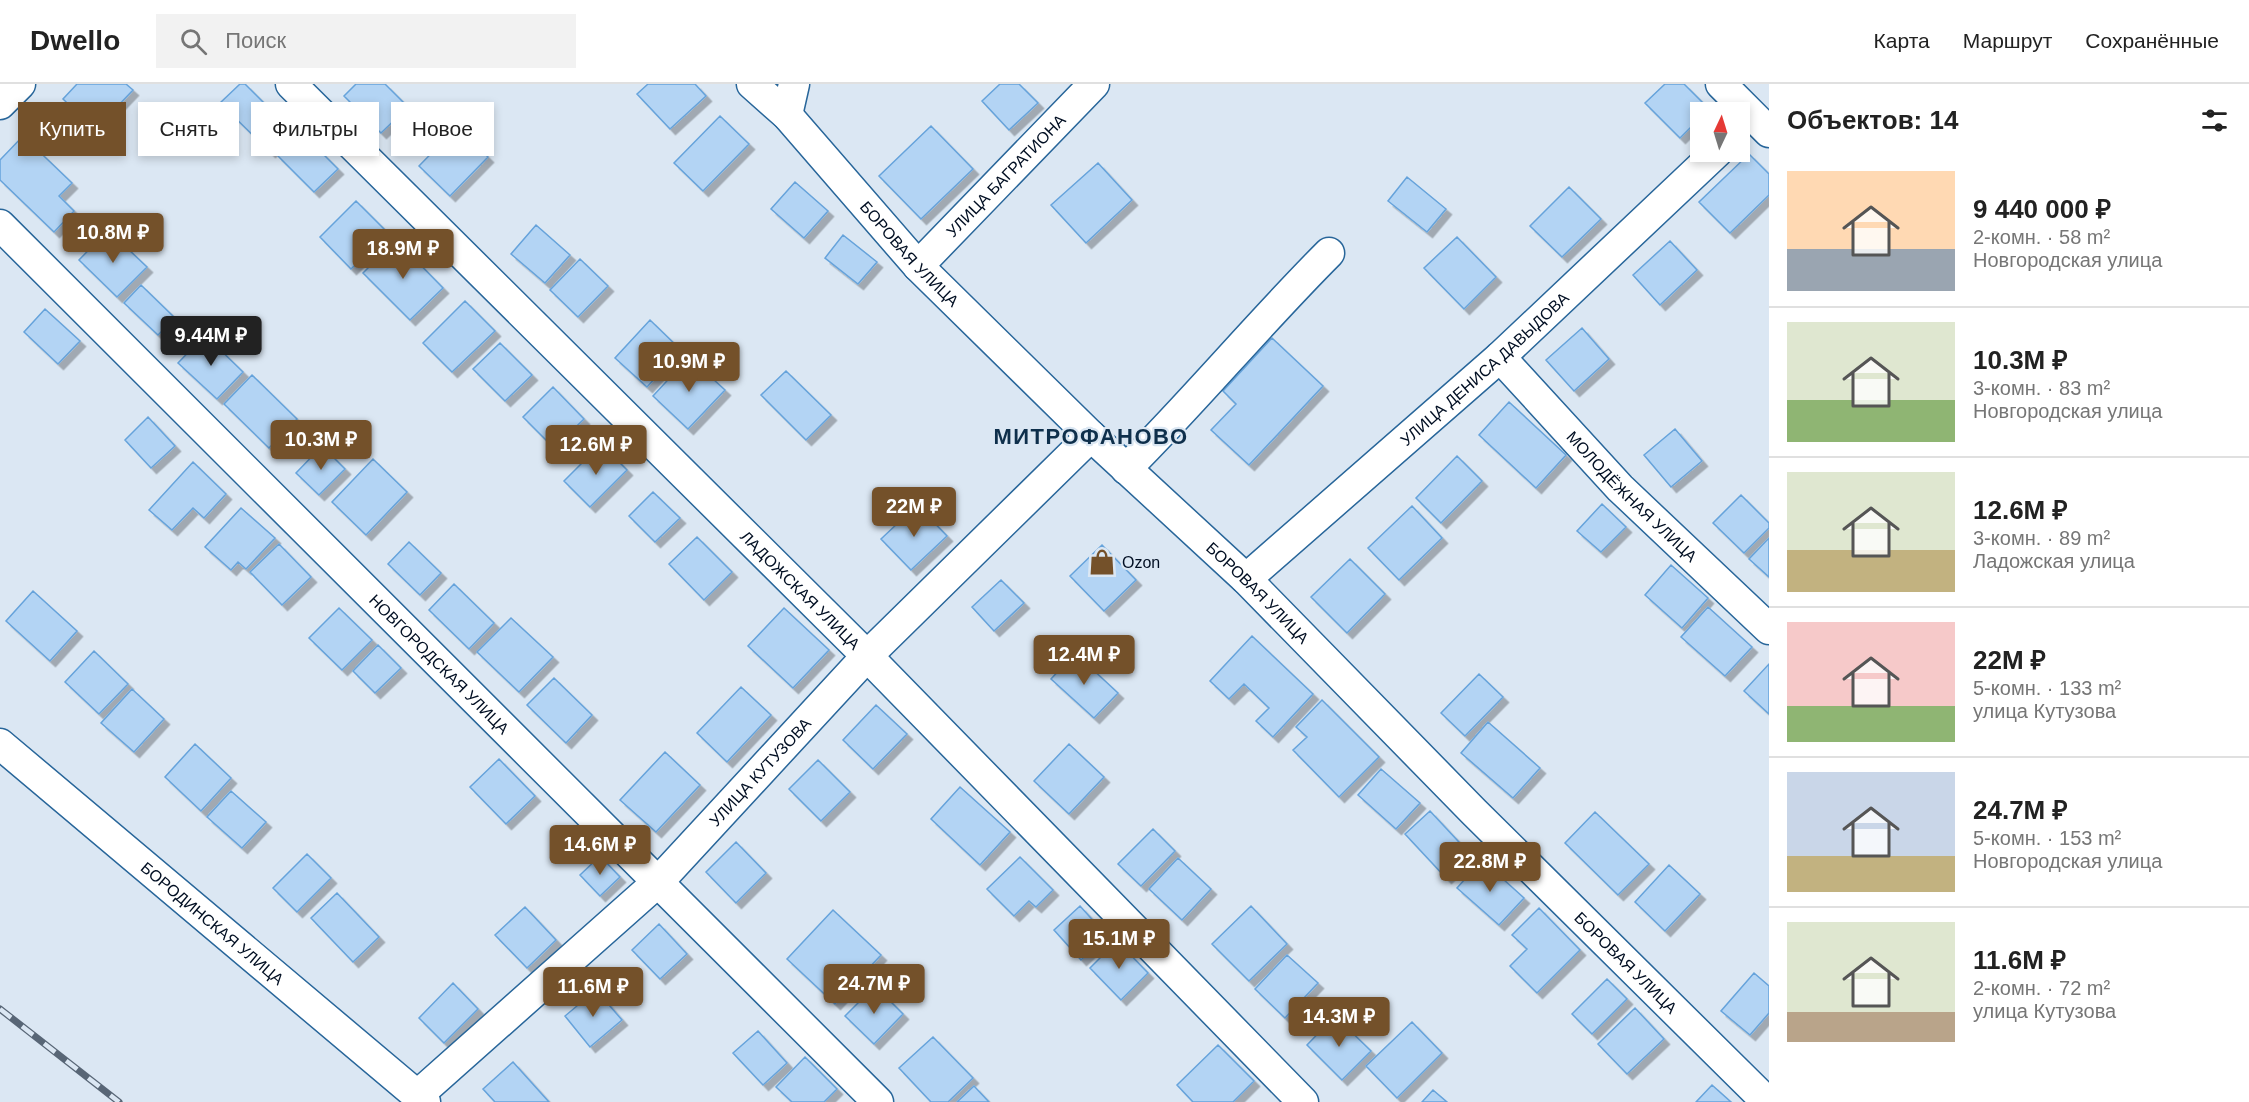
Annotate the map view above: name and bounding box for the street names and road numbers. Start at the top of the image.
street label: УЛИЦА БАГРАТИОНА [943,111,1069,240]
street label: БОРОВАЯ УЛИЦА [857,198,962,310]
street label: УЛИЦА ДЕНИСА ДАВЫДОВА [1397,289,1572,449]
street label: МОЛОДЁЖНАЯ УЛИЦА [1563,428,1700,565]
street label: ЛАДОЖСКАЯ УЛИЦА [737,528,863,653]
street label: БОРОВАЯ УЛИЦА [1203,539,1312,647]
street label: НОВГОРОДСКАЯ УЛИЦА [366,591,512,738]
street label: УЛИЦА КУТУЗОВА [706,715,815,830]
street label: БОРОДИНСКАЯ УЛИЦА [138,859,287,988]
street label: БОРОВАЯ УЛИЦА [1571,909,1680,1017]

